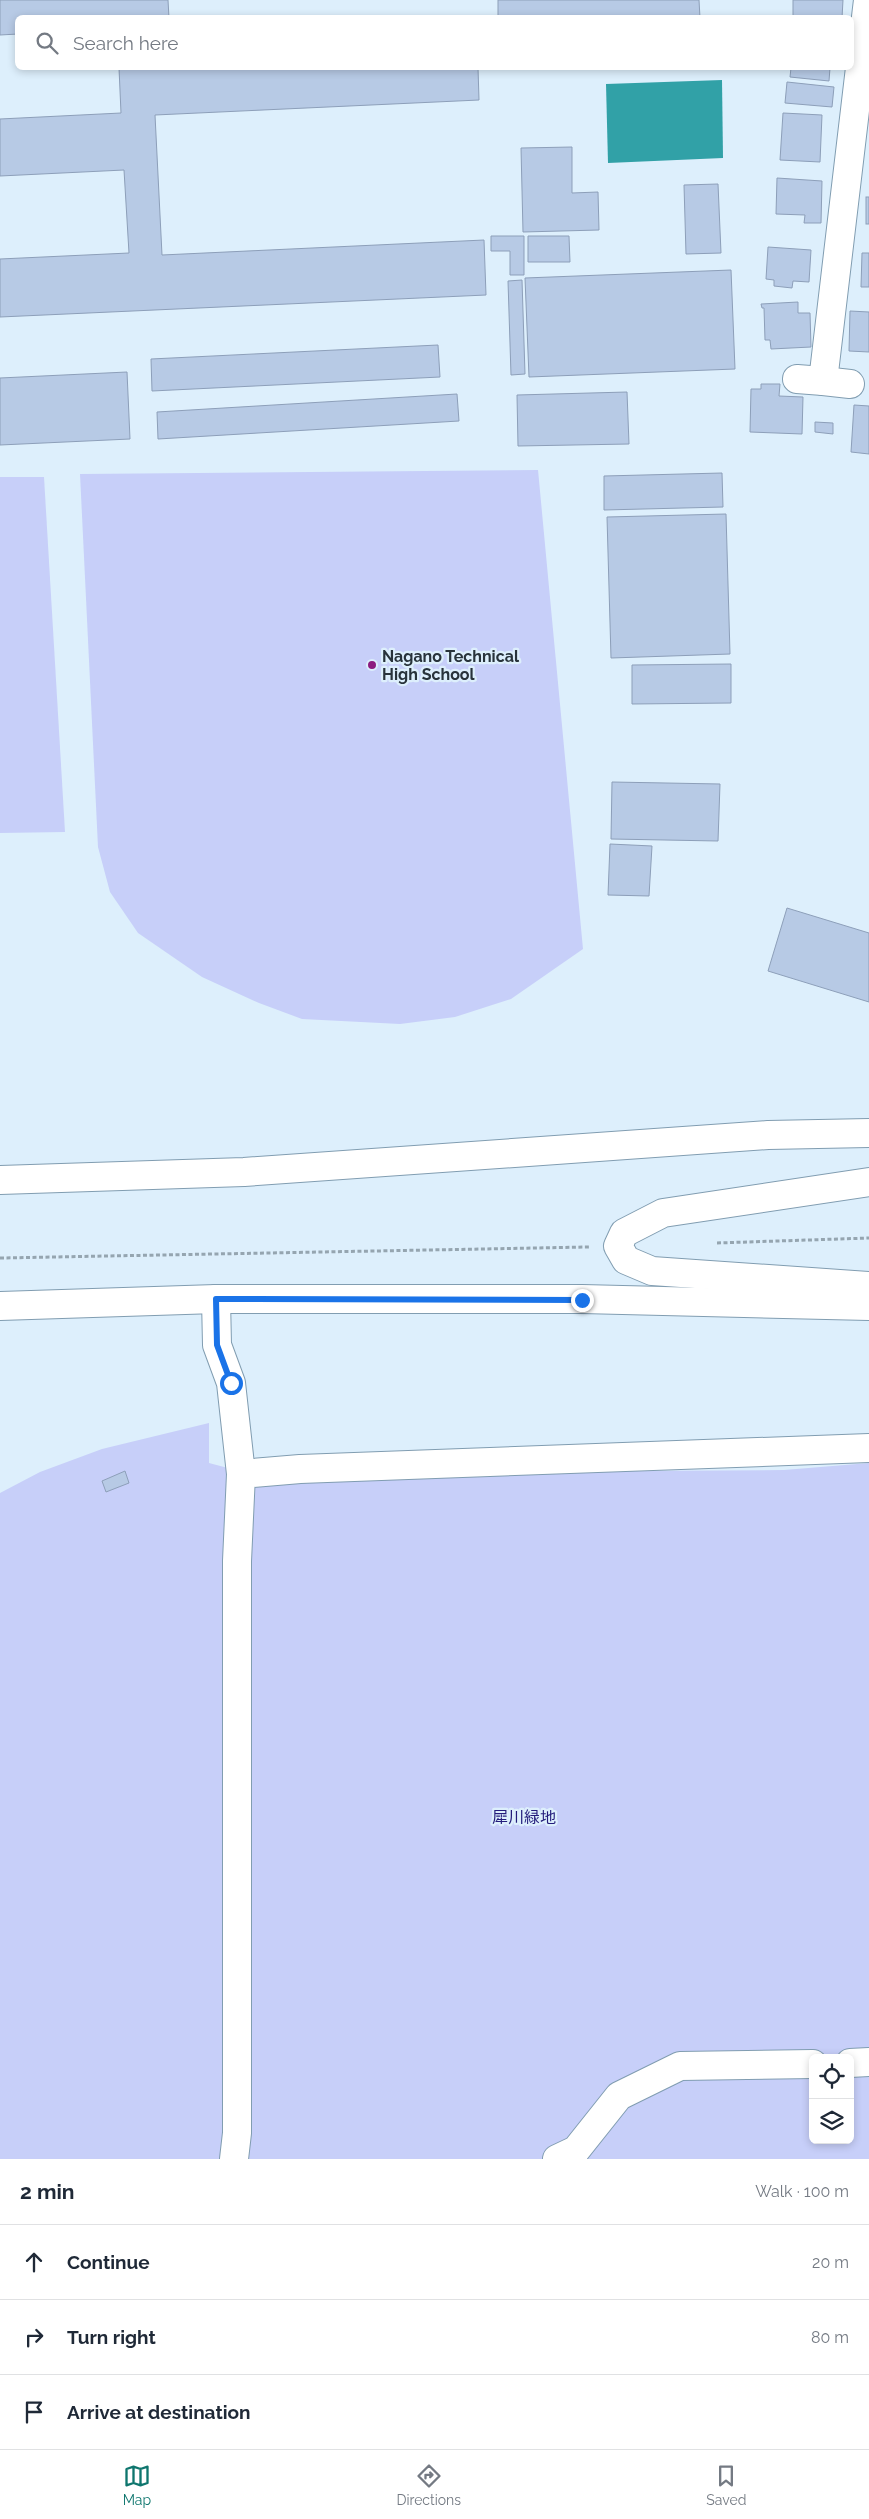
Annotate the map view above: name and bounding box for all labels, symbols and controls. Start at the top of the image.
search box [15,15,854,70]
icon: search [33,29,61,57]
text: Search here [73,32,179,54]
place label: Nagano Technical High School [382,647,520,684]
marker: Nagano Technical High School [366,659,378,671]
route end [571,1289,594,1312]
route start [220,1372,243,1395]
park label: 犀川緑地 [492,1808,556,1827]
map controls [809,2054,854,2144]
button: locate [809,2054,854,2099]
button: layers [809,2099,854,2144]
text: 2 min [20,2179,74,2204]
text: Walk · 100 m [755,2182,849,2201]
icon: ahead [20,2248,48,2276]
text: Continue [67,2251,150,2273]
text: 20 m [812,2253,849,2272]
icon: right [20,2323,48,2351]
text: Turn right [67,2326,156,2348]
text: 80 m [811,2328,849,2347]
icon: arrive [20,2398,48,2426]
text: Arrive at destination [67,2401,251,2423]
tab: Map [123,2462,151,2508]
tab: Directions [396,2462,461,2508]
tab: Saved [706,2462,746,2508]

